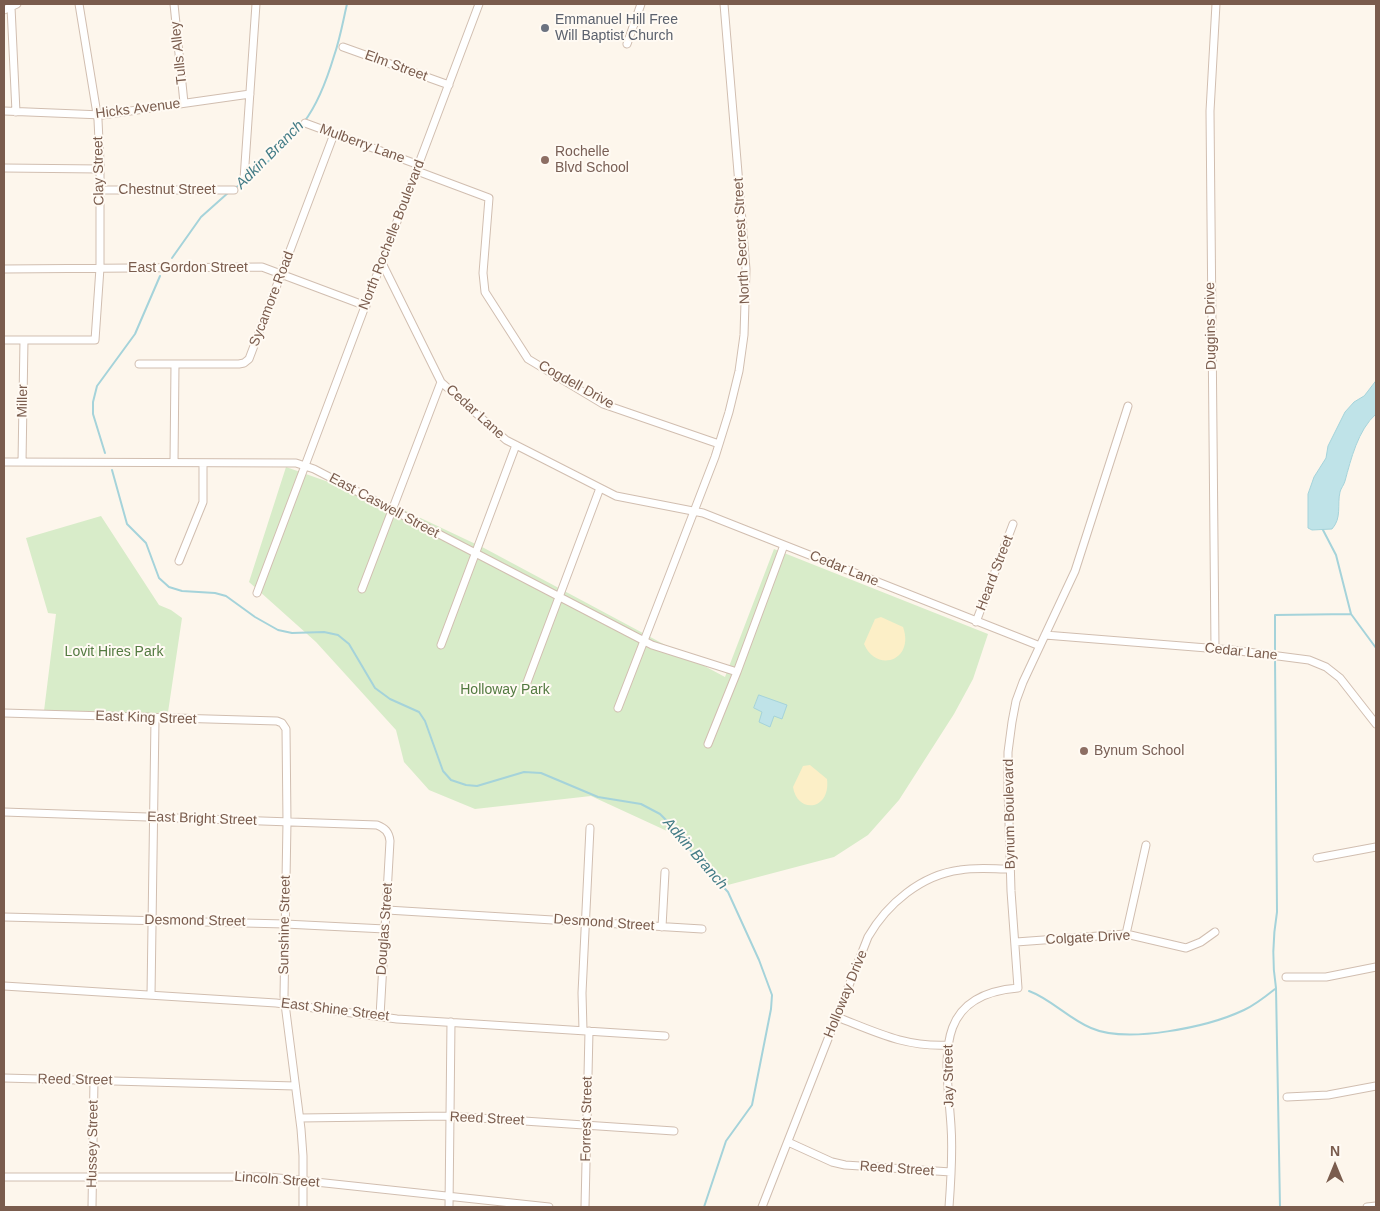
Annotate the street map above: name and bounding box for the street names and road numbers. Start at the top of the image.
street label: Tulls Alley [167,21,191,85]
street label: Elm Street [362,47,430,85]
street label: Hicks Avenue [95,95,181,123]
street label: Mulberry Lane [317,121,407,167]
street label: Clay Street [90,136,108,206]
street label: North Rochelle Boulevard [356,158,428,312]
street label: North Secrest Street [730,177,754,305]
street label: Chestnut Street [118,182,216,198]
street label: Sycamore Road [246,249,298,349]
street label: East Gordon Street [128,260,248,276]
street label: Duggins Drive [1202,282,1220,370]
street label: Cogdell Drive [535,357,617,413]
street label: Cedar Lane [442,381,508,443]
street label: Miller [14,384,32,418]
street label: East Caswell Street [326,470,442,542]
street label: Heard Street [973,533,1017,613]
street label: Cedar Lane [807,548,881,590]
street label: Cedar Lane [1204,640,1278,664]
street label: East King Street [95,708,197,728]
street label: Bynum Boulevard [1001,759,1019,869]
street label: East Bright Street [147,809,257,829]
street label: Sunshine Street [276,875,294,975]
street label: Douglas Street [373,882,397,976]
street label: Desmond Street [553,911,655,935]
street label: Desmond Street [144,912,246,930]
street label: Colgate Drive [1045,927,1131,949]
street label: Holloway Drive [821,948,871,1040]
street label: East Shine Street [280,995,390,1025]
street label: Jay Street [940,1044,958,1108]
street label: Reed Street [38,1071,112,1089]
street label: Forrest Street [578,1076,596,1162]
street label: Hussey Street [84,1100,102,1188]
street label: Reed Street [449,1109,525,1129]
street label: Reed Street [859,1158,935,1180]
street label: Lincoln Street [234,1169,320,1191]

